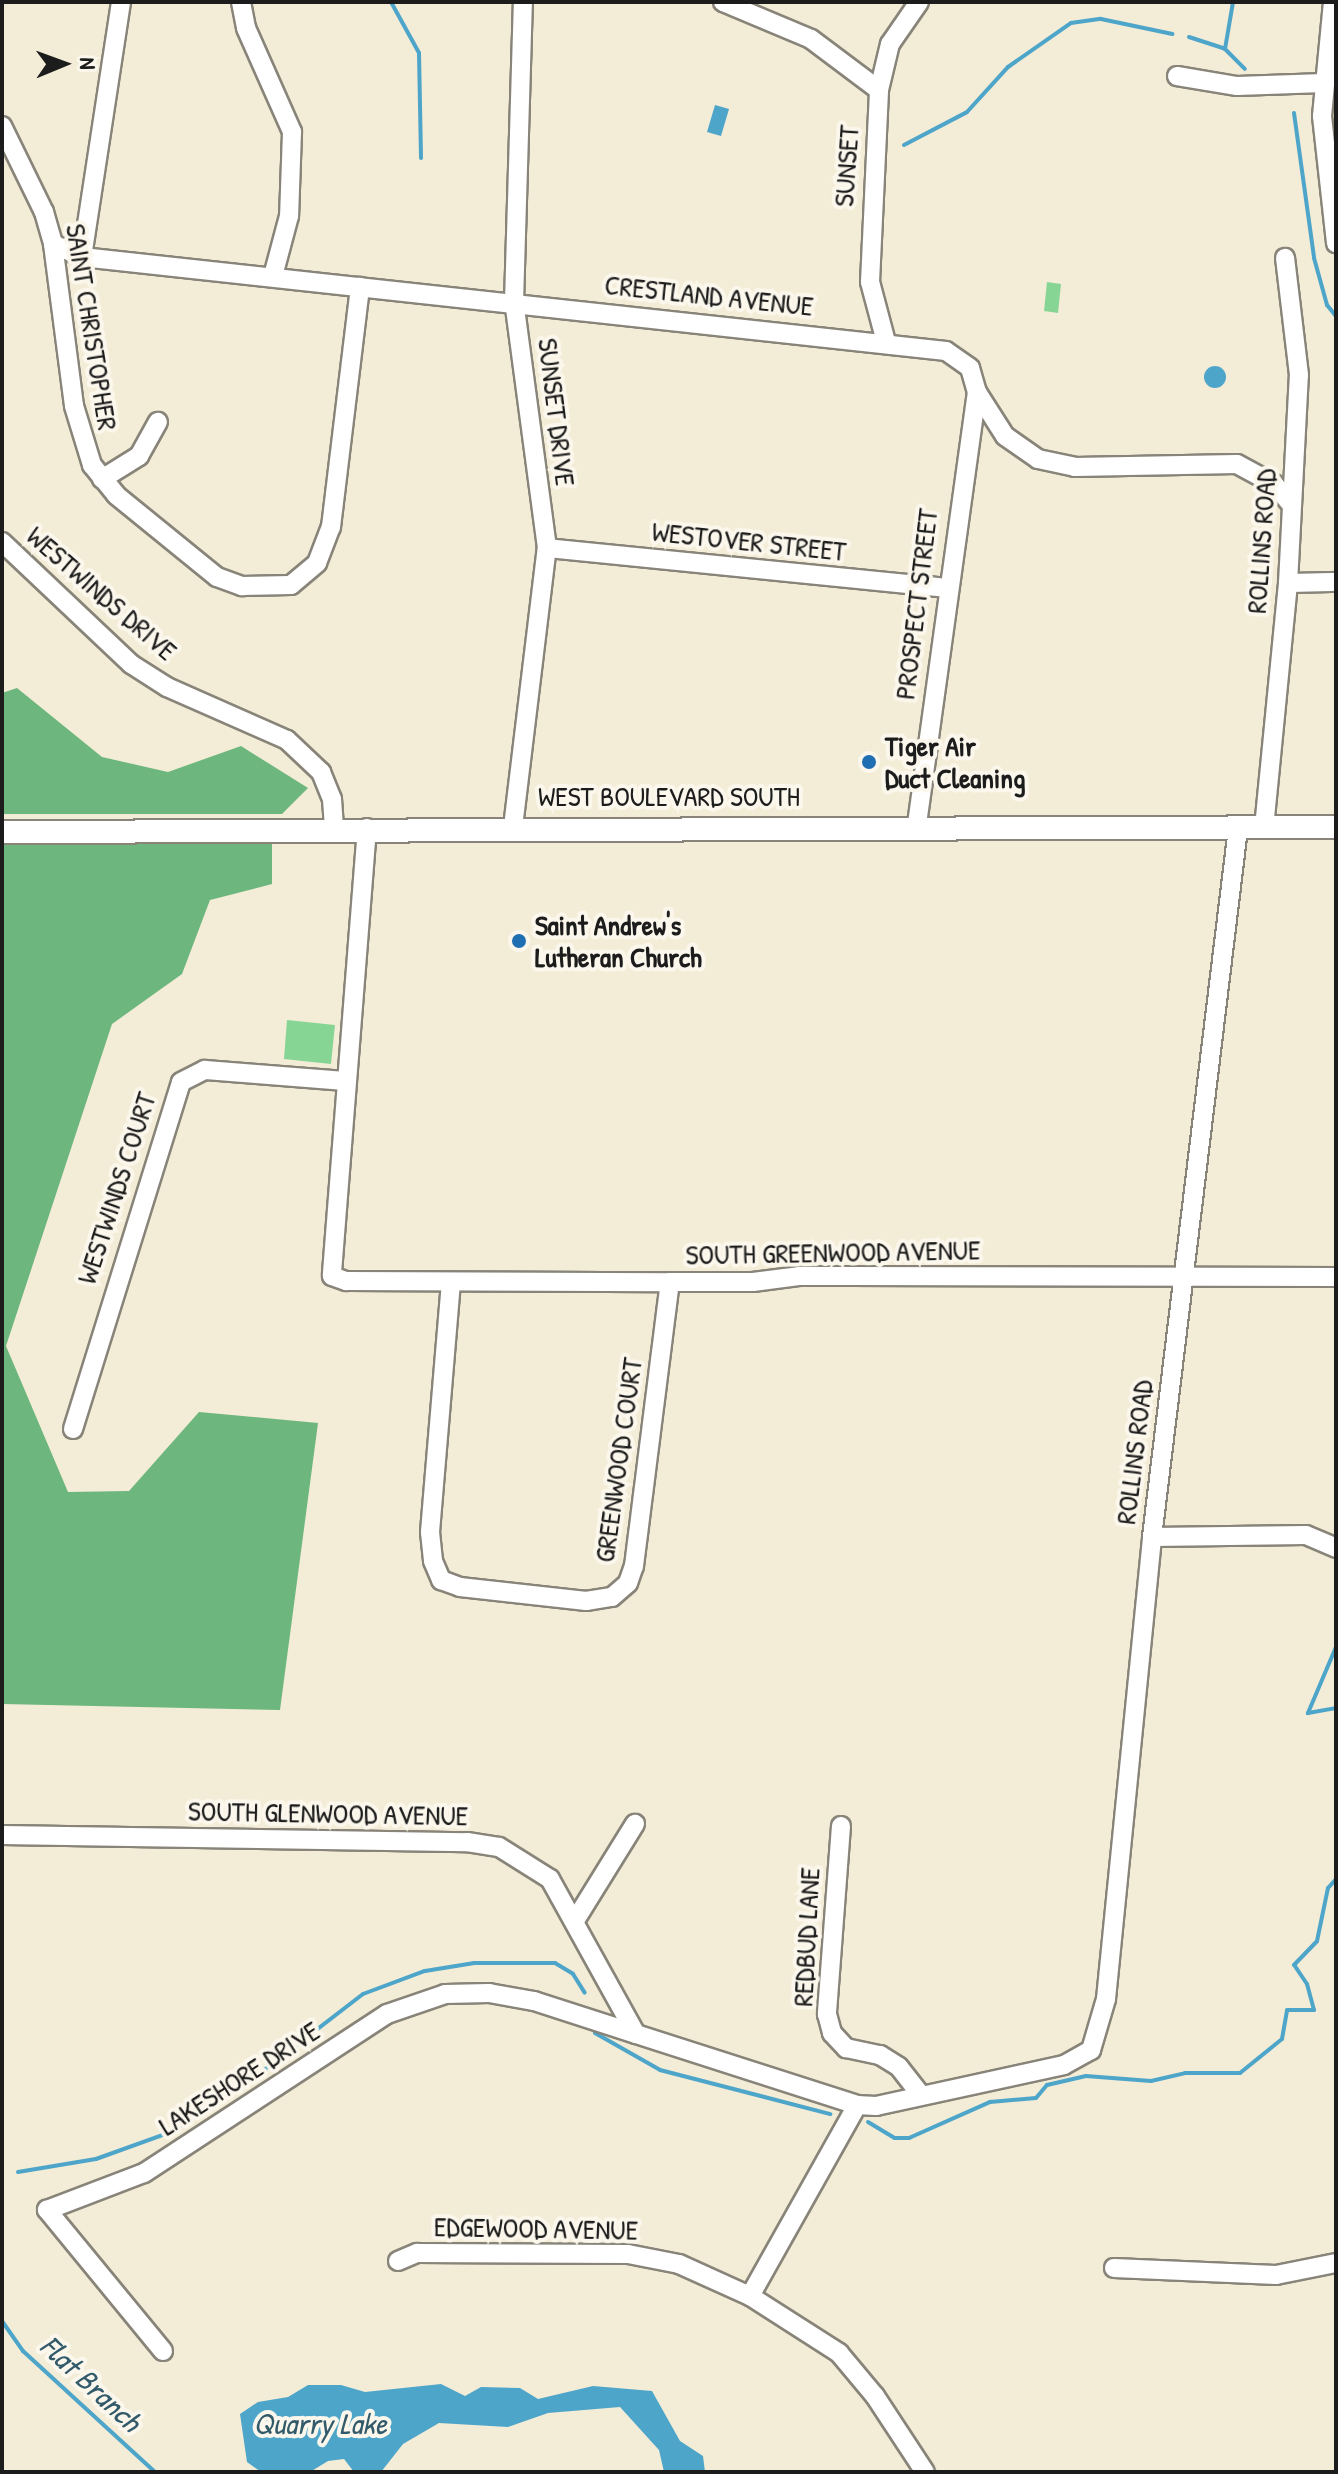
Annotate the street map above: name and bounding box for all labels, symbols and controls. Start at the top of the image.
north arrow [24,24,104,104]
text: N [73,57,103,70]
street label: SUNSET [826,124,866,208]
street label: SAINT CHRISTOPHER [59,221,125,433]
street label: CRESTLAND AVENUE [603,267,815,323]
street label: SUNSET DRIVE [531,336,583,488]
street label: ROLLINS ROAD [1239,467,1283,615]
street label: PROSPECT STREET [888,507,944,701]
street label: WESTOVER STREET [650,514,848,568]
street label: WESTWINDS DRIVE [20,519,184,667]
place label: Tiger Air Duct Cleaning [885,729,1025,795]
marker: Tiger Air Duct Cleaning [860,753,878,771]
street label: WEST BOULEVARD SOUTH [538,779,800,813]
place label: Saint Andrew's Lutheran Church [535,908,702,974]
marker: Saint Andrew's Lutheran Church [510,932,528,950]
street label: WESTWINDS COURT [69,1088,163,1288]
street label: SOUTH GREENWOOD AVENUE [685,1233,981,1271]
street label: GREENWOOD COURT [587,1356,649,1564]
street label: ROLLINS ROAD [1108,1378,1160,1526]
street label: SOUTH GLENWOOD AVENUE [188,1794,468,1832]
street label: REDBUD LANE [786,1867,826,2007]
street label: LAKESHORE DRIVE [152,2014,326,2142]
street label: EDGEWOOD AVENUE [434,2209,638,2247]
water label: Flat Branch [33,2327,149,2439]
water label: Quarry Lake [253,2405,387,2441]

